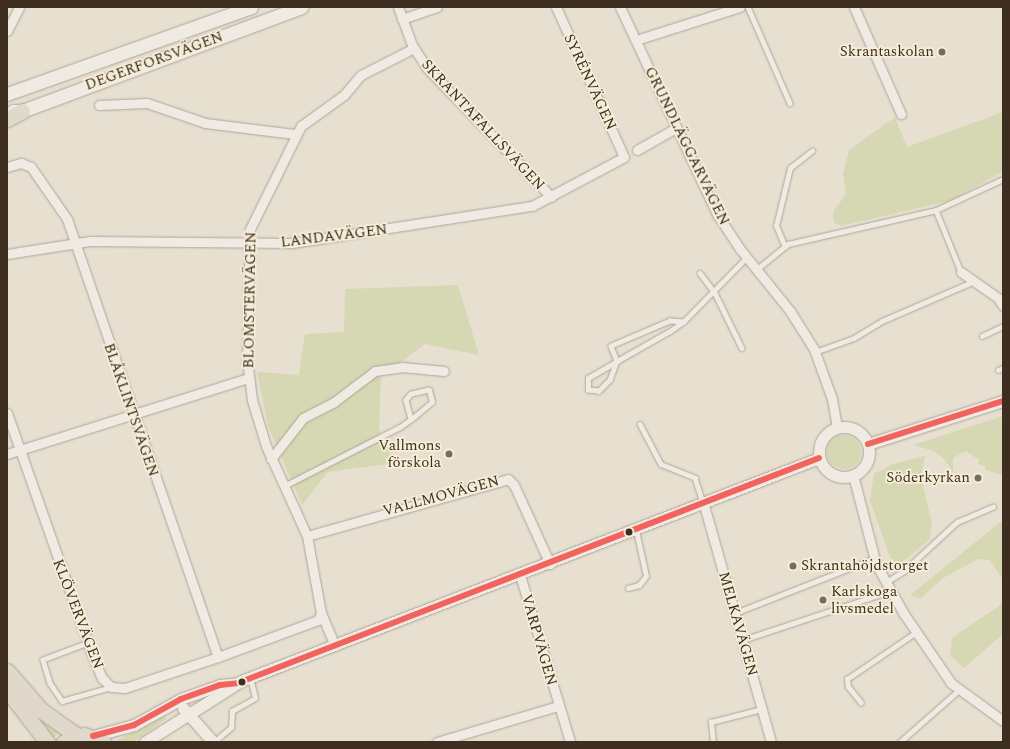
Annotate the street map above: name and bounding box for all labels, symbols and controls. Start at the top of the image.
street label: DEGERFORSVÄGEN [82,28,226,94]
street label: SYRÉNVÄGEN [560,31,620,133]
place label: Skrantaskolan [840,43,934,61]
marker: Skrantaskolan [937,47,947,57]
street label: SKRANTAFALLSVÄGEN [418,56,548,194]
street label: GRUNDLÄGGARVÄGEN [641,64,733,228]
street label: LANDAVÄGEN [280,221,388,251]
street label: BLOMSTERVÄGEN [240,231,260,369]
street label: BLÅKLINTSVÄGEN [100,341,162,479]
place label: Vallmons förskola [378,436,441,471]
marker: Vallmons förskola [444,449,454,459]
place label: Söderkyrkan [886,469,970,487]
street label: VALLMOVÄGEN [381,472,501,520]
marker: Söderkyrkan [973,473,983,483]
unlabelled marker [624,527,634,537]
street label: KLÖVERVÄGEN [49,557,107,671]
place label: Skrantahöjdstorget [801,557,928,575]
marker: Skrantahöjdstorget [788,561,798,571]
street label: MELKAVÄGEN [714,570,762,678]
place label: Karlskoga livsmedel [831,582,897,617]
street label: VARPVÄGEN [517,592,561,688]
marker: Karlskoga livsmedel [818,595,828,605]
unlabelled marker [237,677,247,687]

